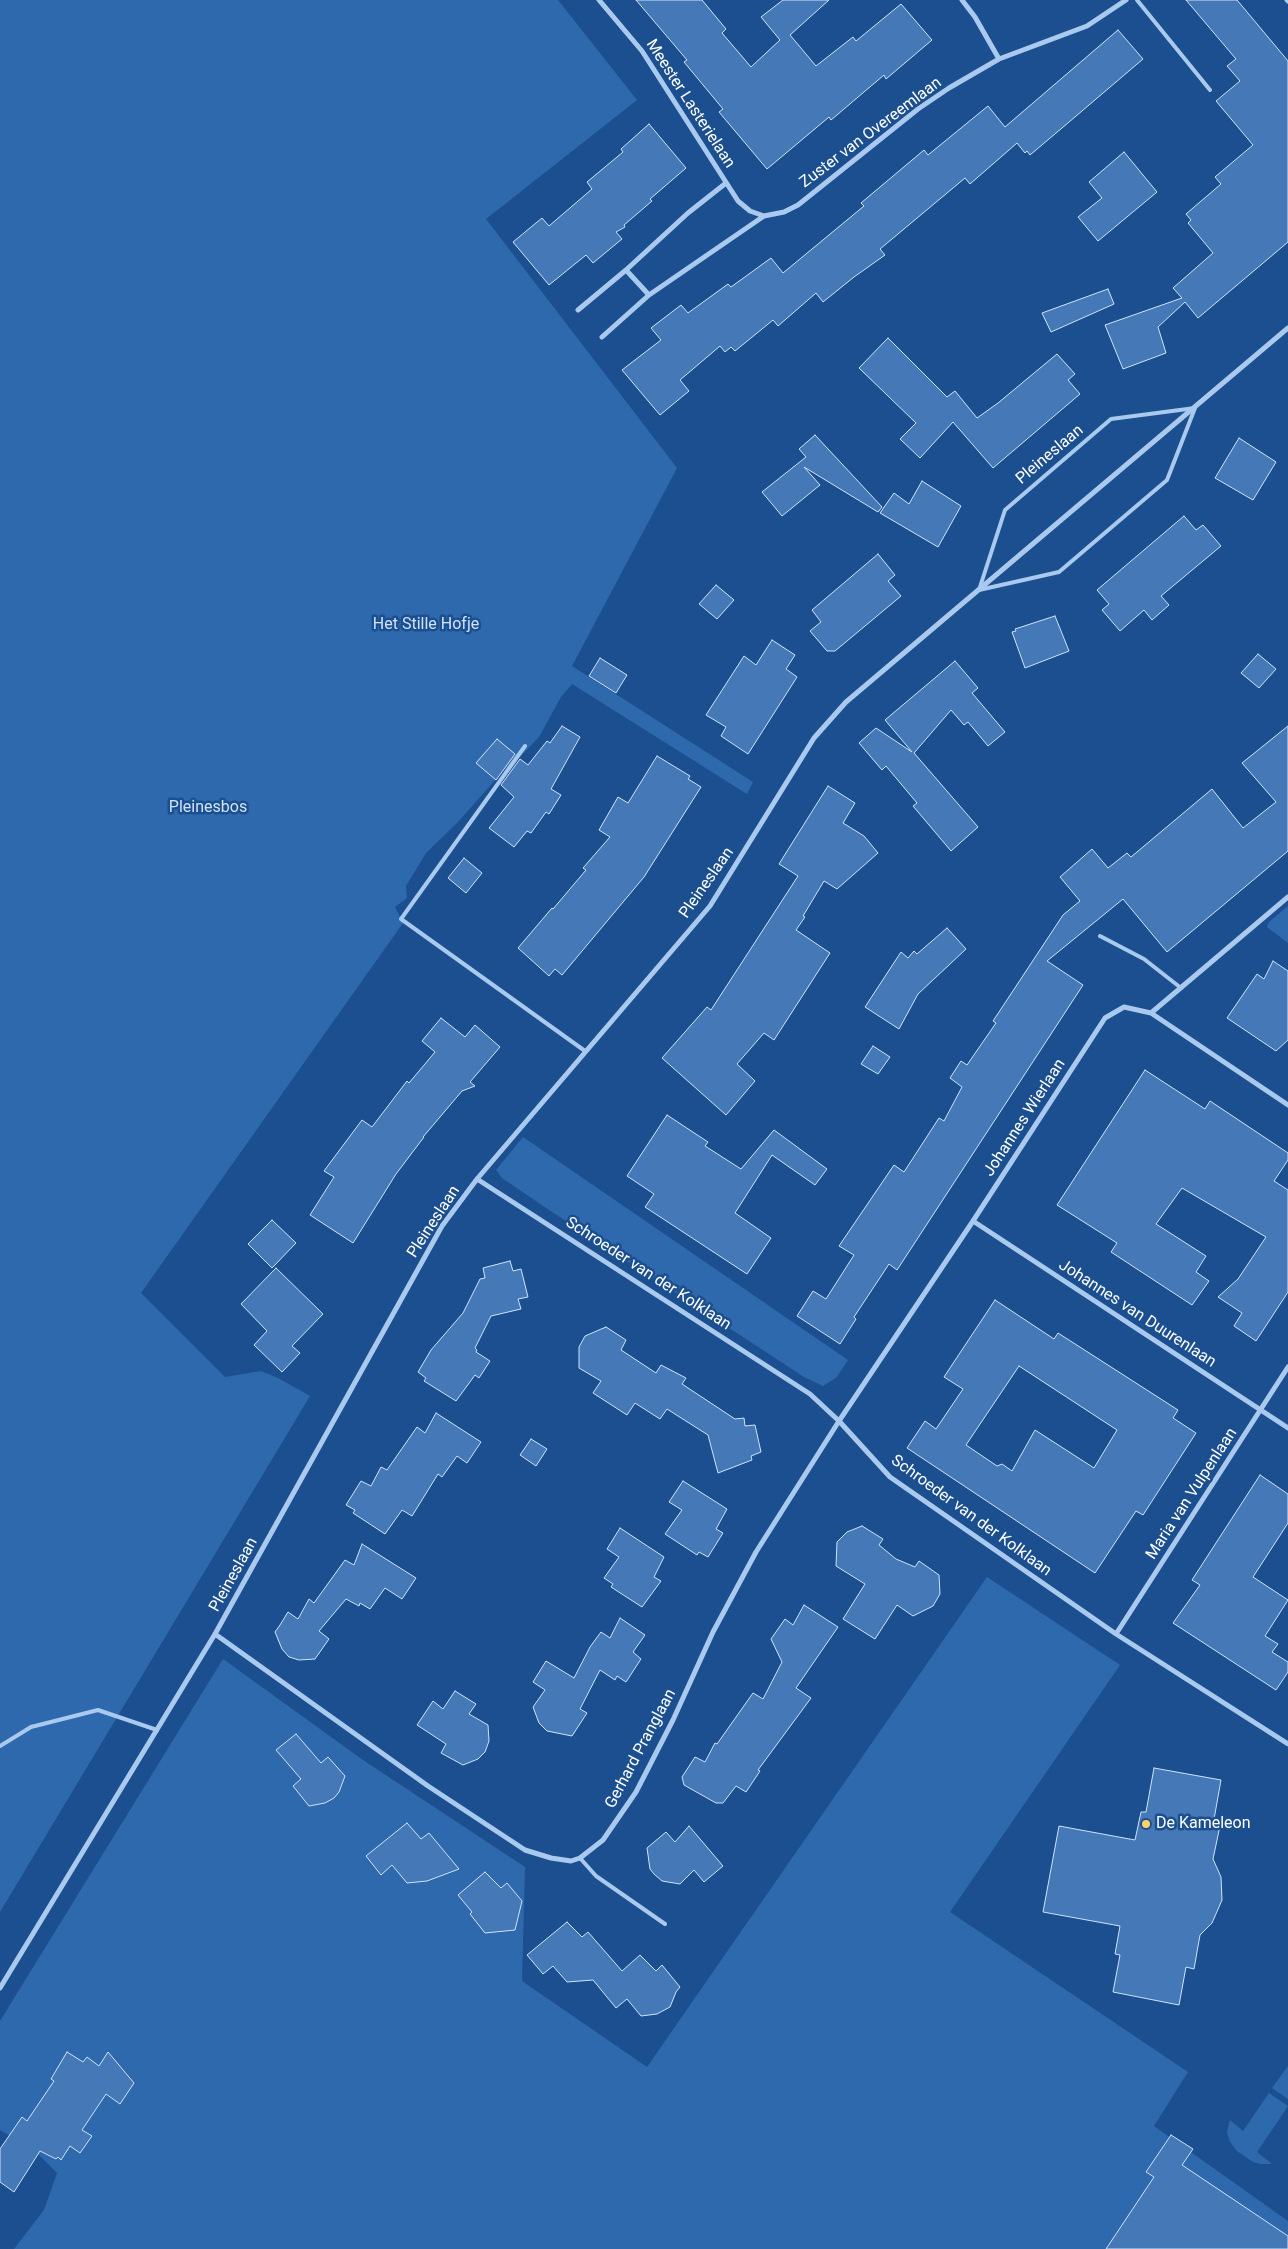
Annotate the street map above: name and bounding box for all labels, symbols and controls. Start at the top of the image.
street label: Meester Lasterielaan [641,36,739,172]
street label: Zuster van Overeemlaan [796,73,946,193]
street label: Pleineslaan [1012,421,1088,489]
park label: Het Stille Hofje [373,615,479,635]
park label: Pleinesbos [169,798,247,818]
street label: Pleineslaan [676,844,738,922]
street label: Johannes Wierlaan [980,1056,1070,1180]
street label: Pleineslaan [404,1182,464,1262]
street label: Schroeder van der Kolklaan [562,1213,734,1335]
street label: Johannes van Duurenlaan [1055,1256,1219,1372]
street label: Maria van Vulpenlaan [1142,1425,1242,1563]
street label: Schroeder van der Kolklaan [887,1451,1055,1581]
street label: Pleineslaan [206,1534,262,1616]
street label: Gerhard Pranglaan [601,1686,681,1812]
place label: De Kameleon [1156,1814,1251,1834]
marker: De Kameleon [1140,1818,1152,1830]

